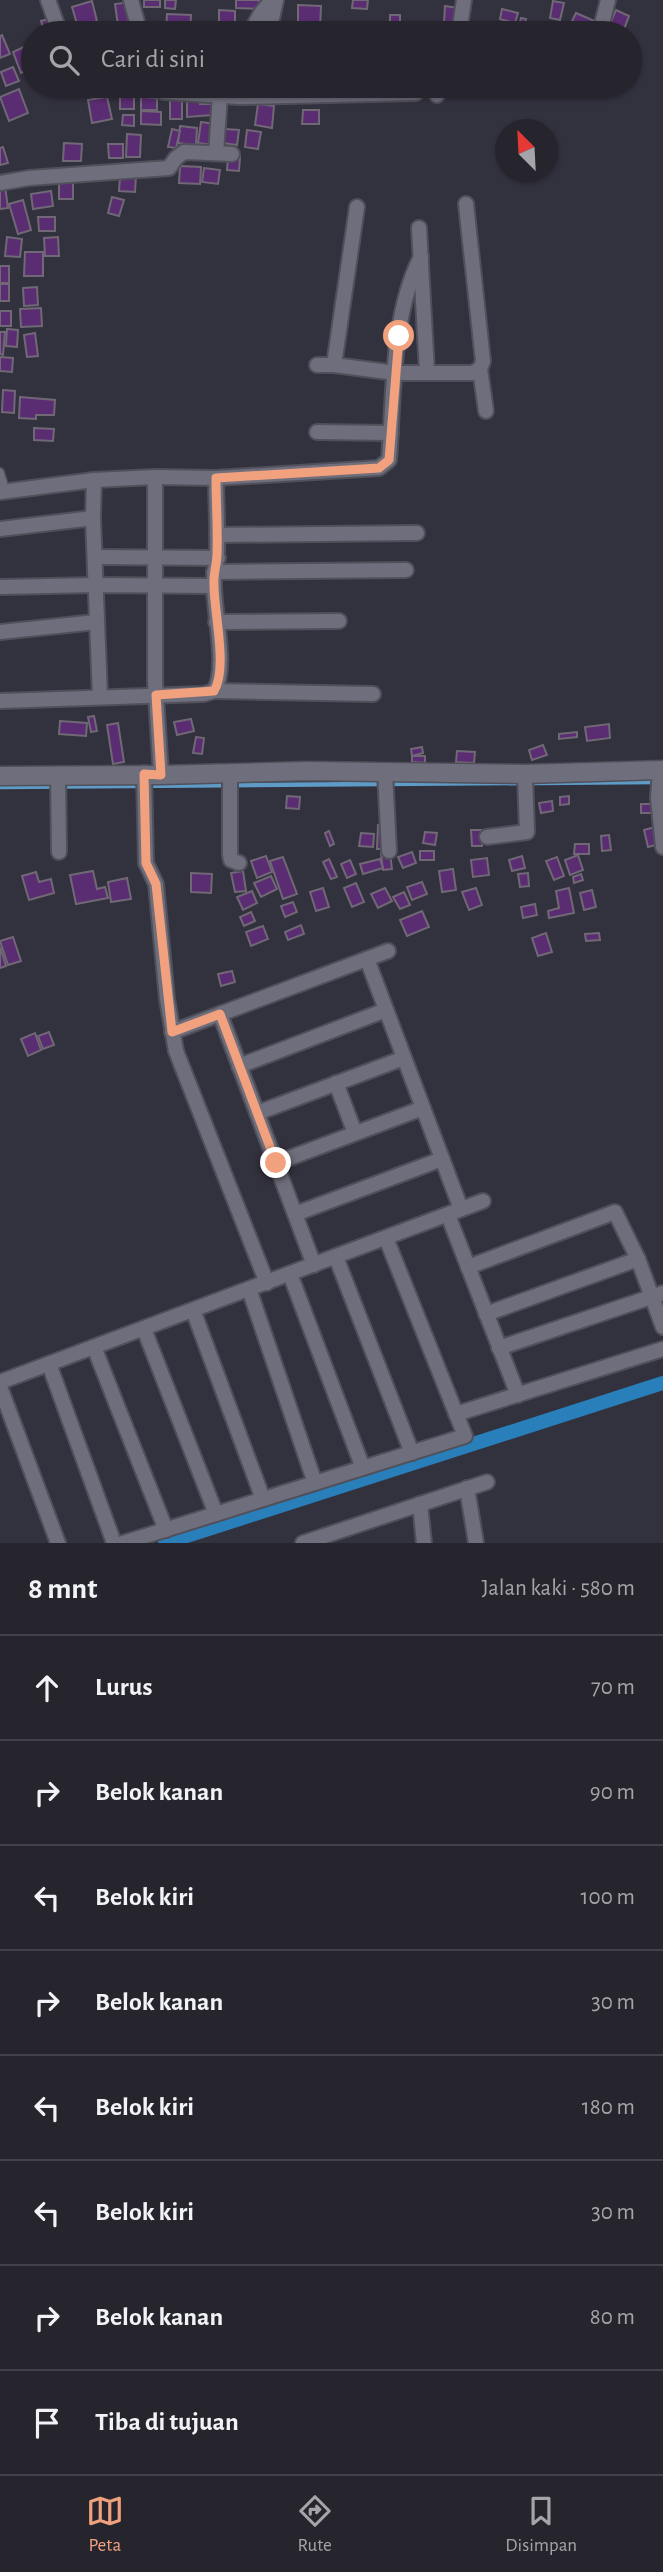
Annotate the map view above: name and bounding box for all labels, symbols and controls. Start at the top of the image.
search box [21,21,642,98]
icon: search [45,41,83,79]
text: Cari di sini [101,46,205,72]
north arrow [495,119,558,182]
route start [383,320,414,351]
route end [260,1147,291,1178]
text: 8 mnt [28,1574,97,1604]
text: Jalan kaki · 580 m [482,1577,635,1600]
icon: ahead [28,1669,66,1707]
text: Lurus [95,1674,152,1700]
text: 70 m [591,1676,635,1699]
icon: right [28,1774,66,1812]
text: Belok kanan [95,1779,223,1805]
text: 90 m [590,1781,635,1804]
icon: left [28,1879,66,1917]
text: Belok kiri [95,1884,194,1910]
text: 100 m [581,1886,635,1909]
icon: right [28,1984,66,2022]
text: Belok kanan [95,1989,223,2015]
text: 30 m [591,1991,635,2014]
icon: left [28,2089,66,2127]
text: Belok kiri [95,2094,194,2120]
text: 180 m [582,2096,635,2119]
icon: left [28,2194,66,2232]
text: Belok kiri [95,2199,194,2225]
text: 30 m [591,2201,635,2224]
icon: right [28,2299,66,2337]
text: Belok kanan [95,2304,223,2330]
text: 80 m [590,2306,635,2329]
icon: arrive [28,2404,66,2442]
text: Tiba di tujuan [95,2409,239,2435]
tab: Peta [86,2492,124,2557]
tab: Rute [296,2492,334,2557]
tab: Disimpan [505,2492,577,2557]

